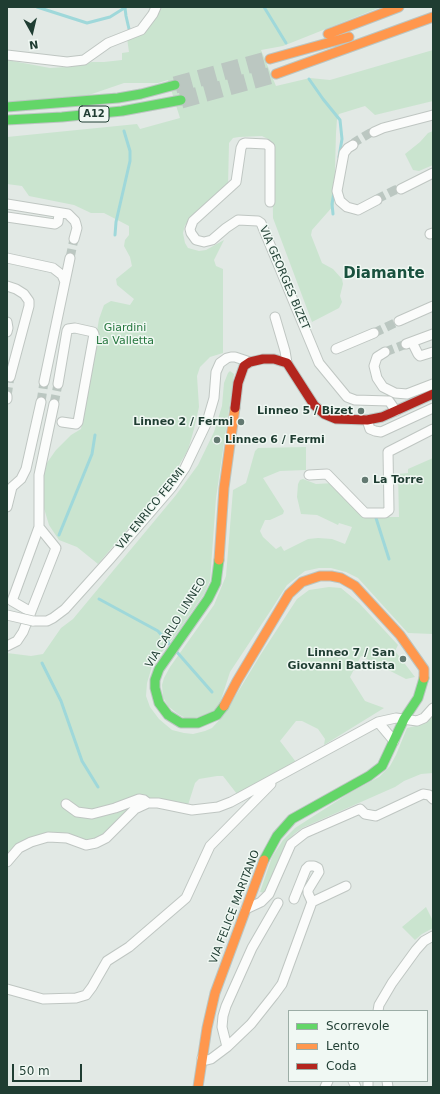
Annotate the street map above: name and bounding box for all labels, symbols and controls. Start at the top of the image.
north arrow [12,12,52,52]
text: N [28,37,39,51]
road number: A12 [79,106,109,122]
street label: VIA GEORGES BIZET [256,224,312,332]
district label: Diamante [343,265,425,283]
park label: Giardini La Valletta [96,321,154,347]
place label: Linneo 5 / Bizet [257,404,353,418]
marker: Linneo 5 / Bizet [356,406,366,416]
place label: Linneo 2 / Fermi [133,415,233,429]
marker: Linneo 2 / Fermi [236,417,246,427]
place label: Linneo 6 / Fermi [225,433,325,447]
marker: Linneo 6 / Fermi [212,435,222,445]
street label: VIA ENRICO FERMI [114,465,188,553]
place label: La Torre [373,473,423,487]
marker: La Torre [360,475,370,485]
street label: VIA CARLO LINNEO [143,575,209,671]
place label: Linneo 7 / San Giovanni Battista [287,646,395,672]
marker: Linneo 7 / San Giovanni Battista [398,654,408,664]
street label: VIA FELICE MARITANO [207,848,263,966]
legend [288,1010,428,1082]
text: Scorrevole [326,1019,390,1033]
text: Lento [326,1039,360,1053]
scale bar [14,1056,84,1082]
text: Coda [326,1059,357,1073]
text: 50 m [19,1064,50,1078]

